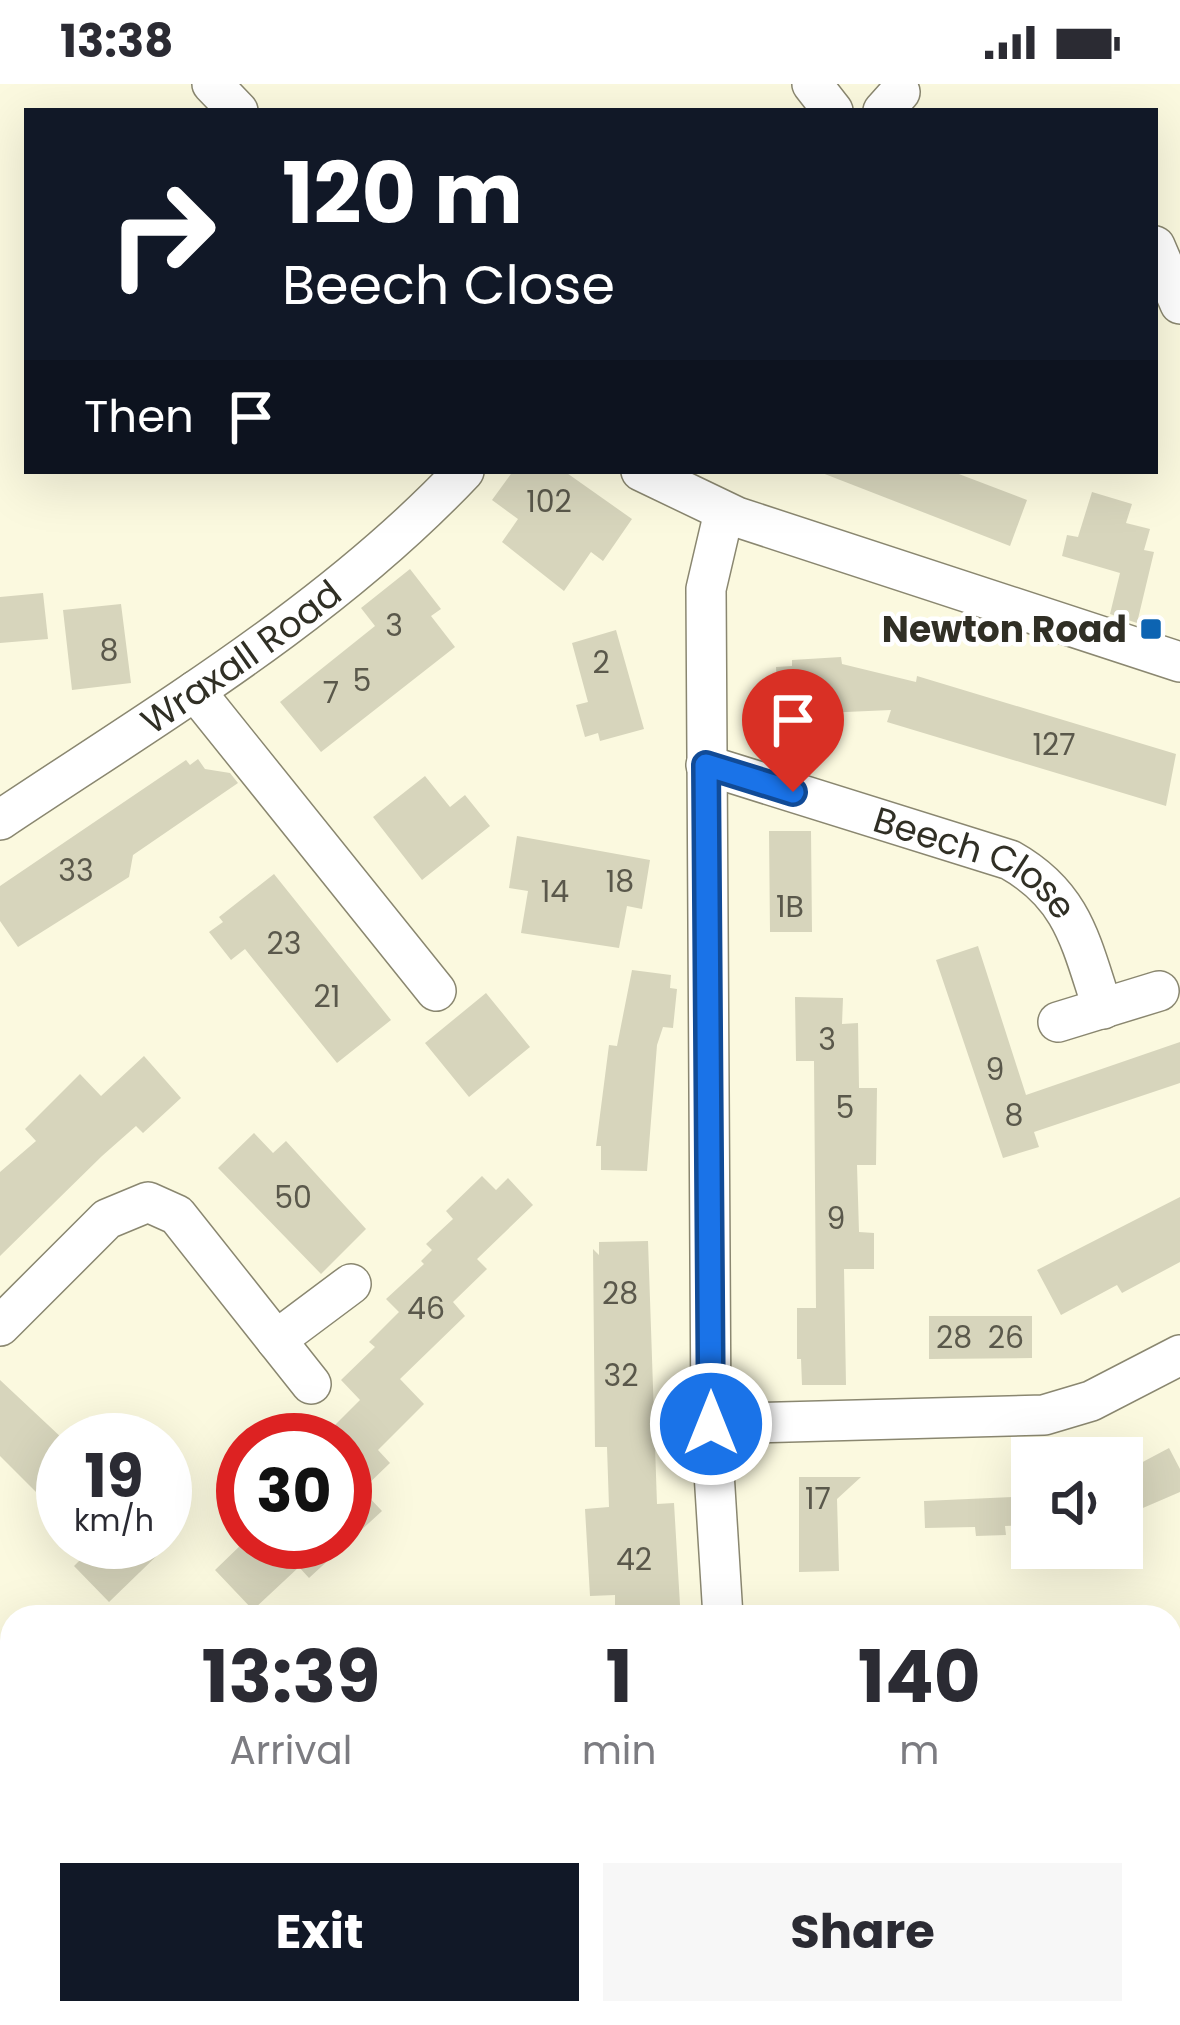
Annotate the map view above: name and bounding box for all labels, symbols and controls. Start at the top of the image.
text: 13:38 [60,10,173,73]
text: 120 m [282,135,523,252]
icon: right [84,156,240,312]
text: Beech Close [282,247,615,323]
icon: arrive [218,384,284,450]
text: Then [84,385,194,448]
house number: 102 [526,480,572,523]
street label: Wraxall Road [131,568,352,746]
house number: 3 [385,604,403,647]
place label: Newton Road [882,604,1127,655]
marker: Newton Road [1138,616,1164,642]
house number: 8 [100,629,118,672]
house number: 2 [592,641,610,684]
house number: 5 [353,659,371,702]
pin [742,669,844,792]
house number: 7 [323,671,339,714]
icon: arrive [760,687,826,753]
house number: 127 [1032,723,1076,766]
street label: Beech Close [867,793,1089,929]
house number: 33 [58,849,94,892]
house number: 18 [606,860,634,903]
house number: 14 [541,870,569,913]
house number: 1B [776,885,804,928]
house number: 23 [267,922,301,965]
house number: 21 [314,975,340,1018]
house number: 3 [818,1018,836,1061]
house number: 9 [986,1048,1004,1091]
house number: 5 [836,1086,854,1129]
house number: 8 [1005,1094,1023,1137]
house number: 50 [274,1176,312,1219]
house number: 9 [827,1197,845,1240]
house number: 28 [602,1272,638,1315]
house number: 46 [407,1287,445,1330]
house number: 28 [936,1316,972,1359]
house number: 26 [988,1316,1024,1359]
house number: 32 [604,1354,638,1397]
position arrow [648,1361,774,1487]
speed limit sign: 30 [216,1413,372,1569]
text: 19 [84,1434,144,1518]
map controls [1011,1437,1143,1569]
button: sound [1011,1437,1143,1569]
house number: 17 [805,1477,831,1520]
text: km/h [74,1499,154,1542]
house number: 42 [616,1538,652,1581]
text: 13:39 [201,1626,380,1727]
text: 1 [606,1626,633,1727]
text: 140 [858,1626,981,1727]
text: Arrival [229,1723,352,1778]
text: min [582,1723,656,1778]
text: m [899,1723,939,1778]
button: Exit [60,1863,579,2001]
button: Share [603,1863,1122,2001]

